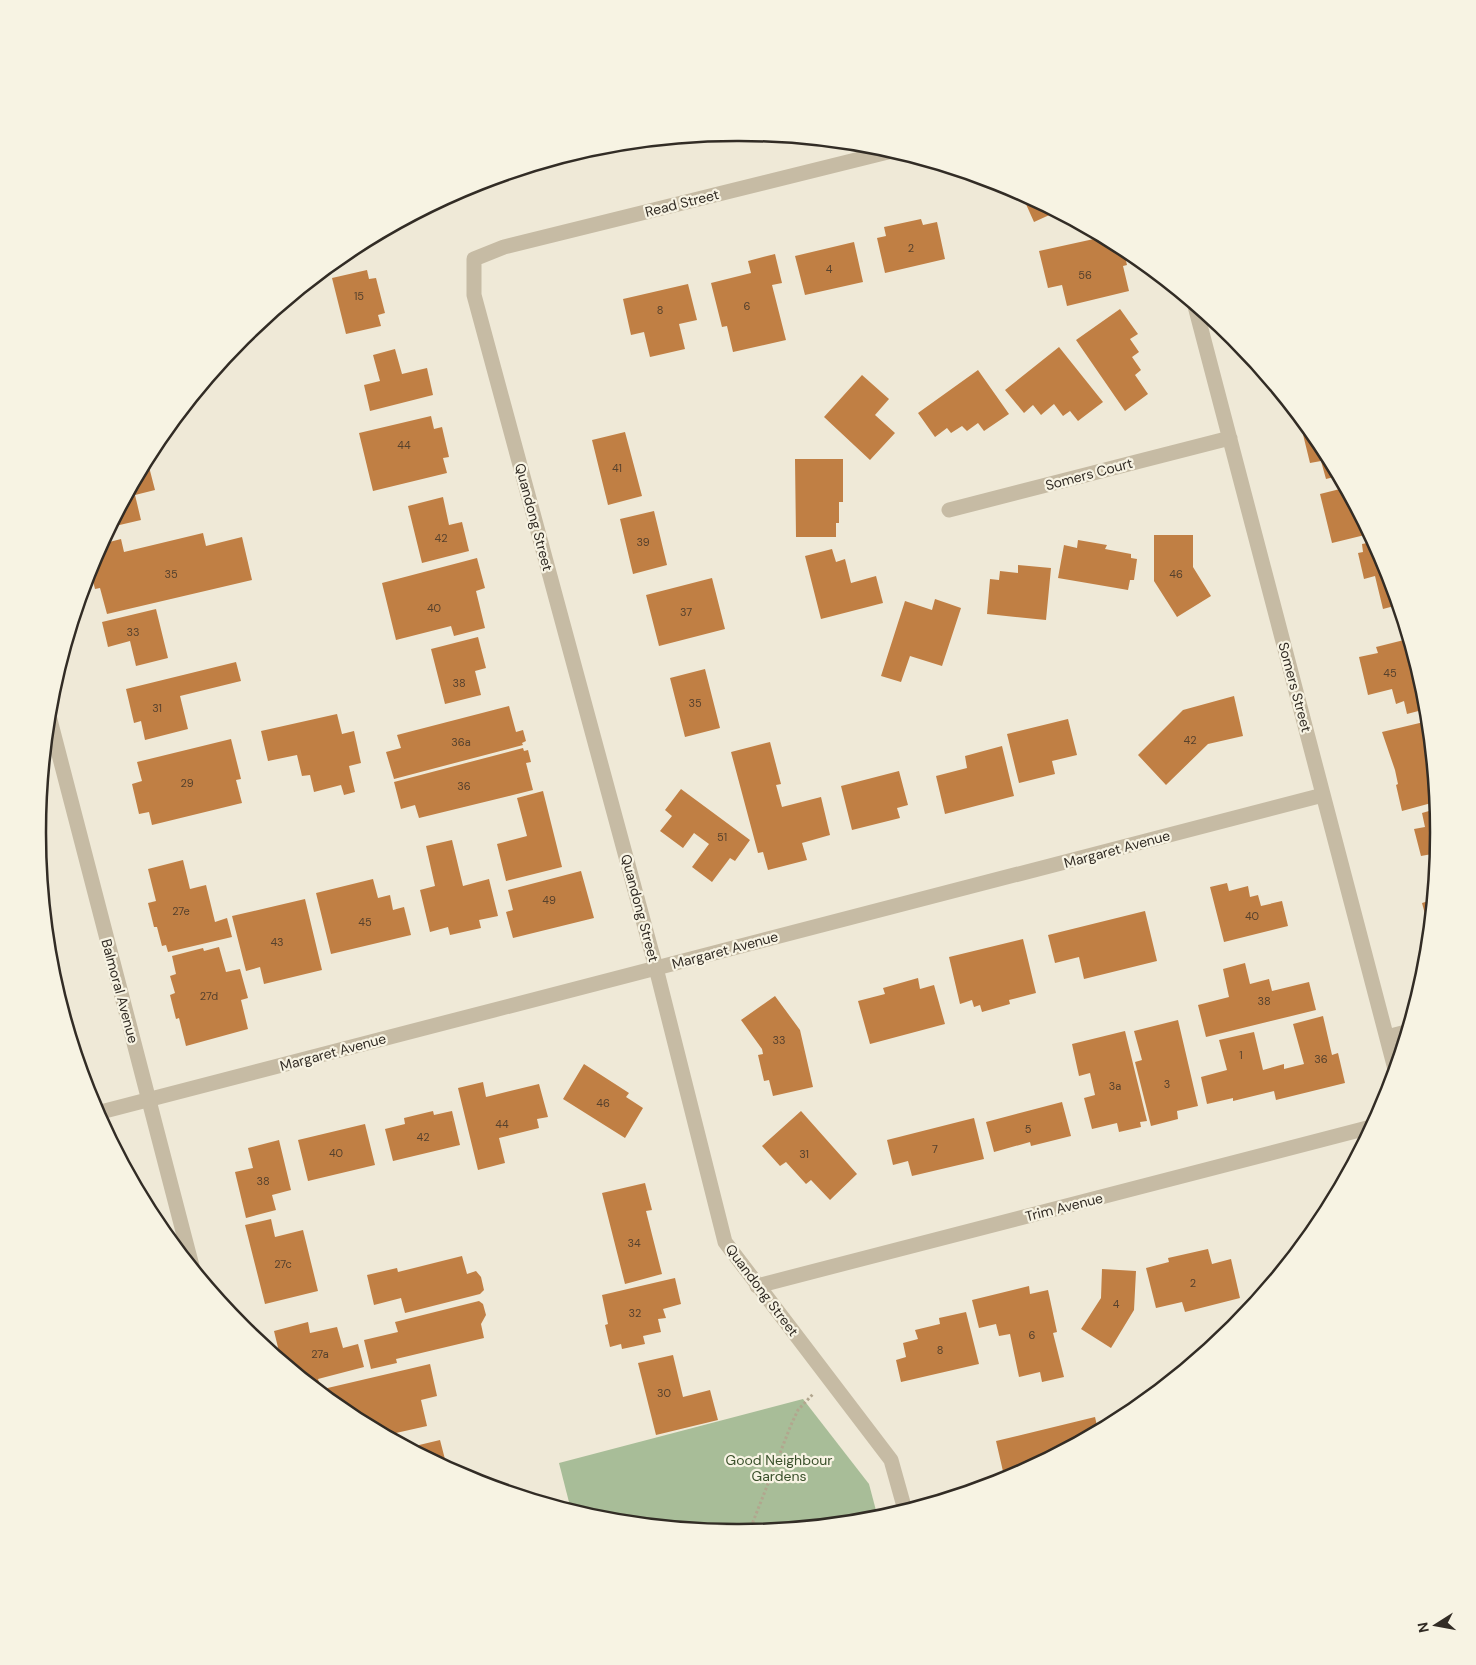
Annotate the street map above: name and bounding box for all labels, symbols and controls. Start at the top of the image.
street label: Read Street [643,185,721,221]
house number: 2 [908,241,914,255]
house number: 4 [826,262,833,276]
house number: 56 [1078,268,1092,282]
house number: 15 [354,289,364,303]
house number: 6 [744,299,751,313]
house number: 8 [657,303,663,317]
house number: 44 [397,438,411,452]
street label: Somers Court [1043,454,1135,494]
street label: Quandong Street [511,461,557,573]
house number: 41 [612,461,622,475]
house number: 42 [434,531,448,545]
house number: 39 [636,535,650,549]
house number: 35 [164,567,178,581]
house number: 46 [1169,567,1183,581]
house number: 40 [427,601,441,615]
house number: 37 [680,605,692,619]
house number: 33 [126,625,140,639]
street label: Somers Street [1274,640,1316,734]
house number: 45 [1383,666,1397,680]
house number: 38 [452,676,466,690]
house number: 35 [688,696,702,710]
house number: 31 [152,701,162,715]
house number: 42 [1183,733,1197,747]
house number: 36a [451,735,471,749]
house number: 29 [180,776,194,790]
house number: 36 [457,779,471,793]
street label: Margaret Avenue [1062,826,1172,872]
house number: 51 [717,830,727,844]
street label: Quandong Street [617,852,663,964]
house number: 49 [542,893,556,907]
house number: 27e [172,904,190,918]
house number: 40 [1245,909,1259,923]
house number: 45 [358,915,372,929]
street label: Margaret Avenue [670,927,780,973]
house number: 43 [270,935,284,949]
street label: Balmoral Avenue [97,937,143,1045]
house number: 27d [200,989,218,1003]
house number: 38 [1257,994,1271,1008]
street label: Margaret Avenue [278,1029,388,1075]
house number: 33 [772,1033,786,1047]
house number: 1 [1239,1048,1243,1062]
house number: 36 [1314,1052,1328,1066]
house number: 3 [1164,1077,1170,1091]
house number: 3a [1109,1079,1121,1093]
house number: 46 [596,1096,610,1110]
house number: 44 [495,1117,509,1131]
house number: 5 [1025,1122,1032,1136]
house number: 42 [416,1130,430,1144]
house number: 7 [932,1142,938,1156]
house number: 40 [329,1146,343,1160]
house number: 31 [799,1147,809,1161]
house number: 38 [256,1174,270,1188]
street label: Trim Avenue [1023,1189,1105,1225]
house number: 34 [627,1236,641,1250]
street label: Quandong Street [721,1240,803,1340]
house number: 27c [274,1257,292,1271]
house number: 2 [1190,1276,1196,1290]
house number: 4 [1113,1297,1120,1311]
house number: 32 [629,1306,641,1320]
house number: 6 [1029,1328,1036,1342]
house number: 8 [937,1343,943,1357]
house number: 27a [311,1347,329,1361]
house number: 30 [657,1386,671,1400]
park label: Good Neighbour Gardens [726,1451,832,1485]
north arrow [1411,1600,1461,1650]
text: N [1413,1621,1433,1634]

